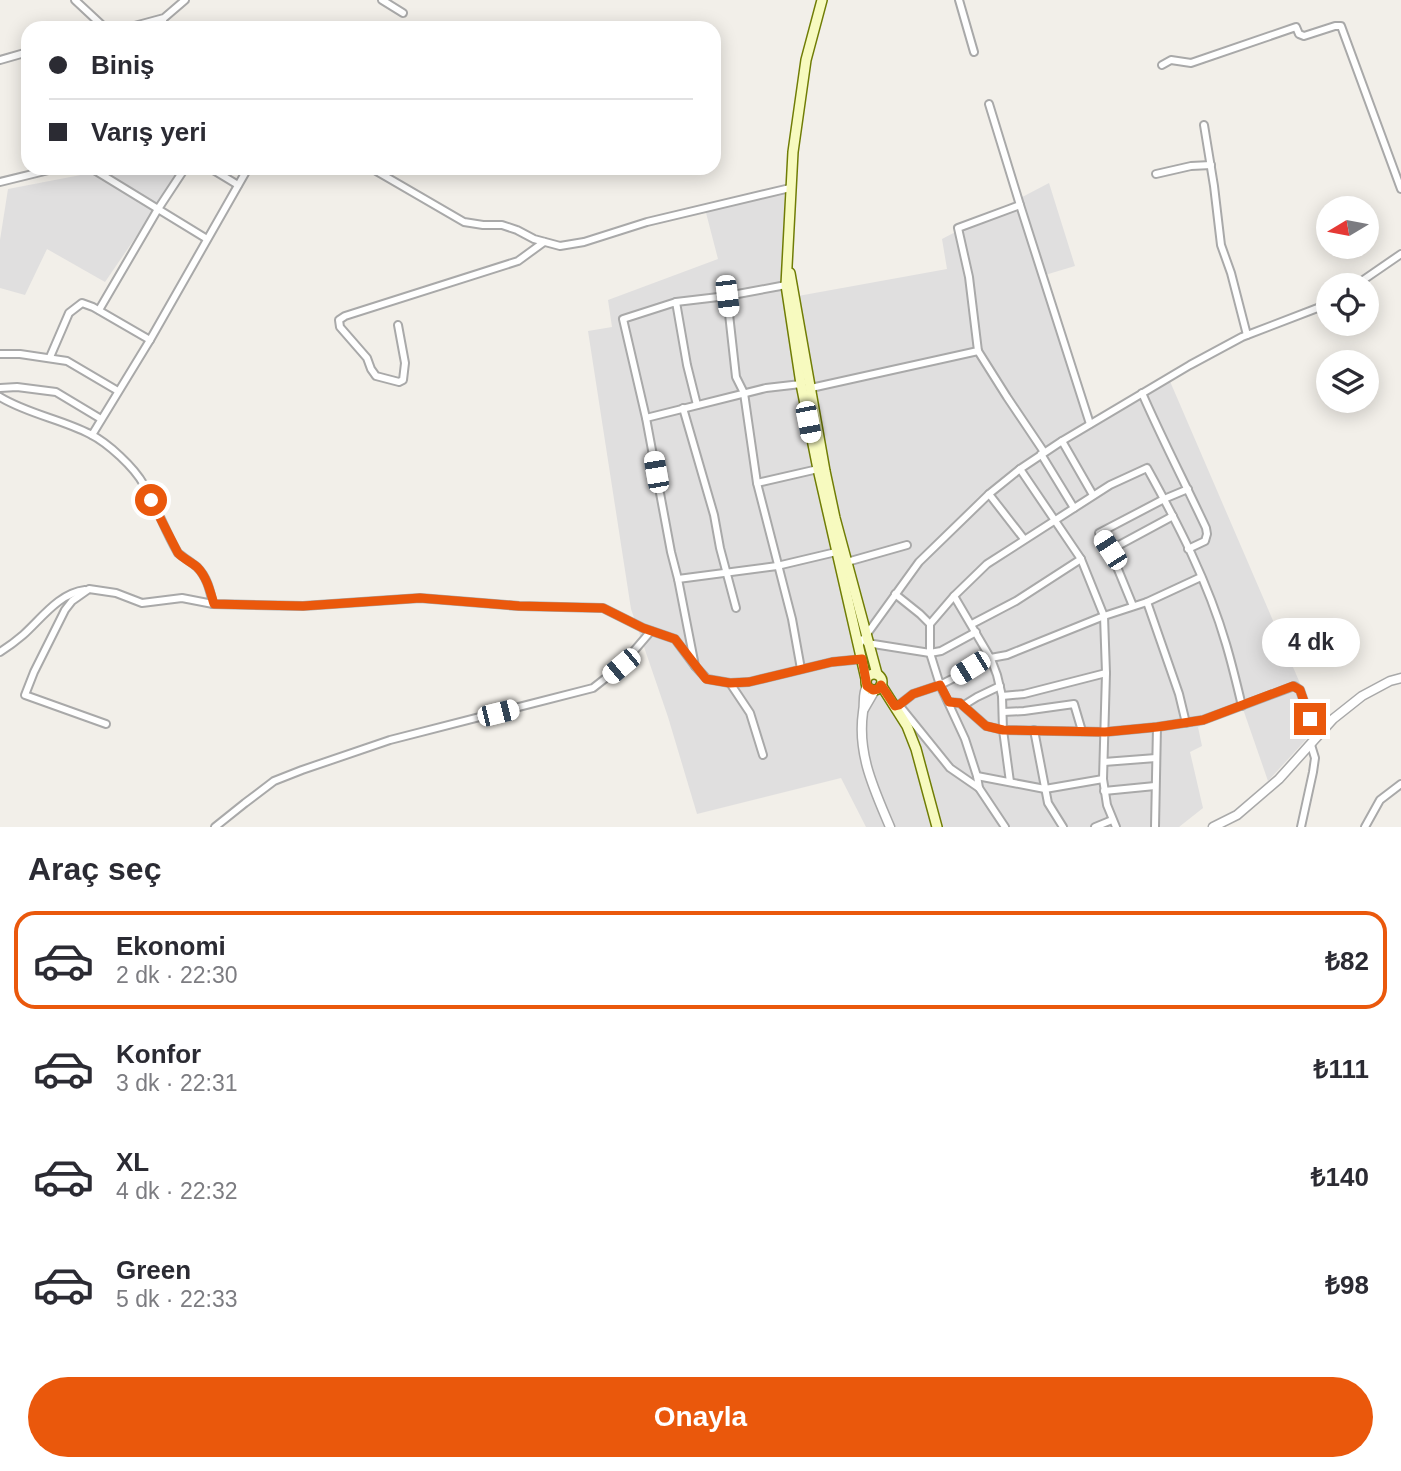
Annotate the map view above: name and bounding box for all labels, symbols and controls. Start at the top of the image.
text: Biniş [91,50,155,80]
text: Varış yeri [91,117,207,147]
north arrow [1316,196,1379,259]
map controls [1316,196,1379,413]
button: locate [1316,273,1379,336]
car [715,274,740,318]
button: layers [1316,350,1379,413]
car [794,399,823,445]
car [643,449,670,495]
route start [135,484,167,516]
car [1090,527,1131,573]
callout: 4 dk [1261,618,1359,666]
text: 4 dk [1288,629,1334,655]
car [599,644,644,688]
car [947,648,994,688]
car [476,698,521,728]
route end [1294,703,1326,735]
text: Araç seç [28,851,161,887]
icon: car [32,929,95,992]
text: Ekonomi [116,931,226,961]
text: ₺82 [1325,946,1369,976]
text: 2 dk · 22:30 [116,962,237,988]
icon: car [32,1037,95,1100]
text: Konfor [116,1039,201,1069]
text: ₺111 [1314,1054,1369,1084]
text: 3 dk · 22:31 [116,1070,237,1096]
icon: car [32,1145,95,1208]
text: XL [116,1147,149,1177]
text: ₺140 [1311,1162,1369,1192]
text: 4 dk · 22:32 [116,1178,237,1204]
icon: car [32,1253,95,1316]
text: Green [116,1255,191,1285]
text: ₺98 [1325,1270,1369,1300]
text: 5 dk · 22:33 [116,1286,237,1312]
button: Onayla [28,1377,1373,1457]

